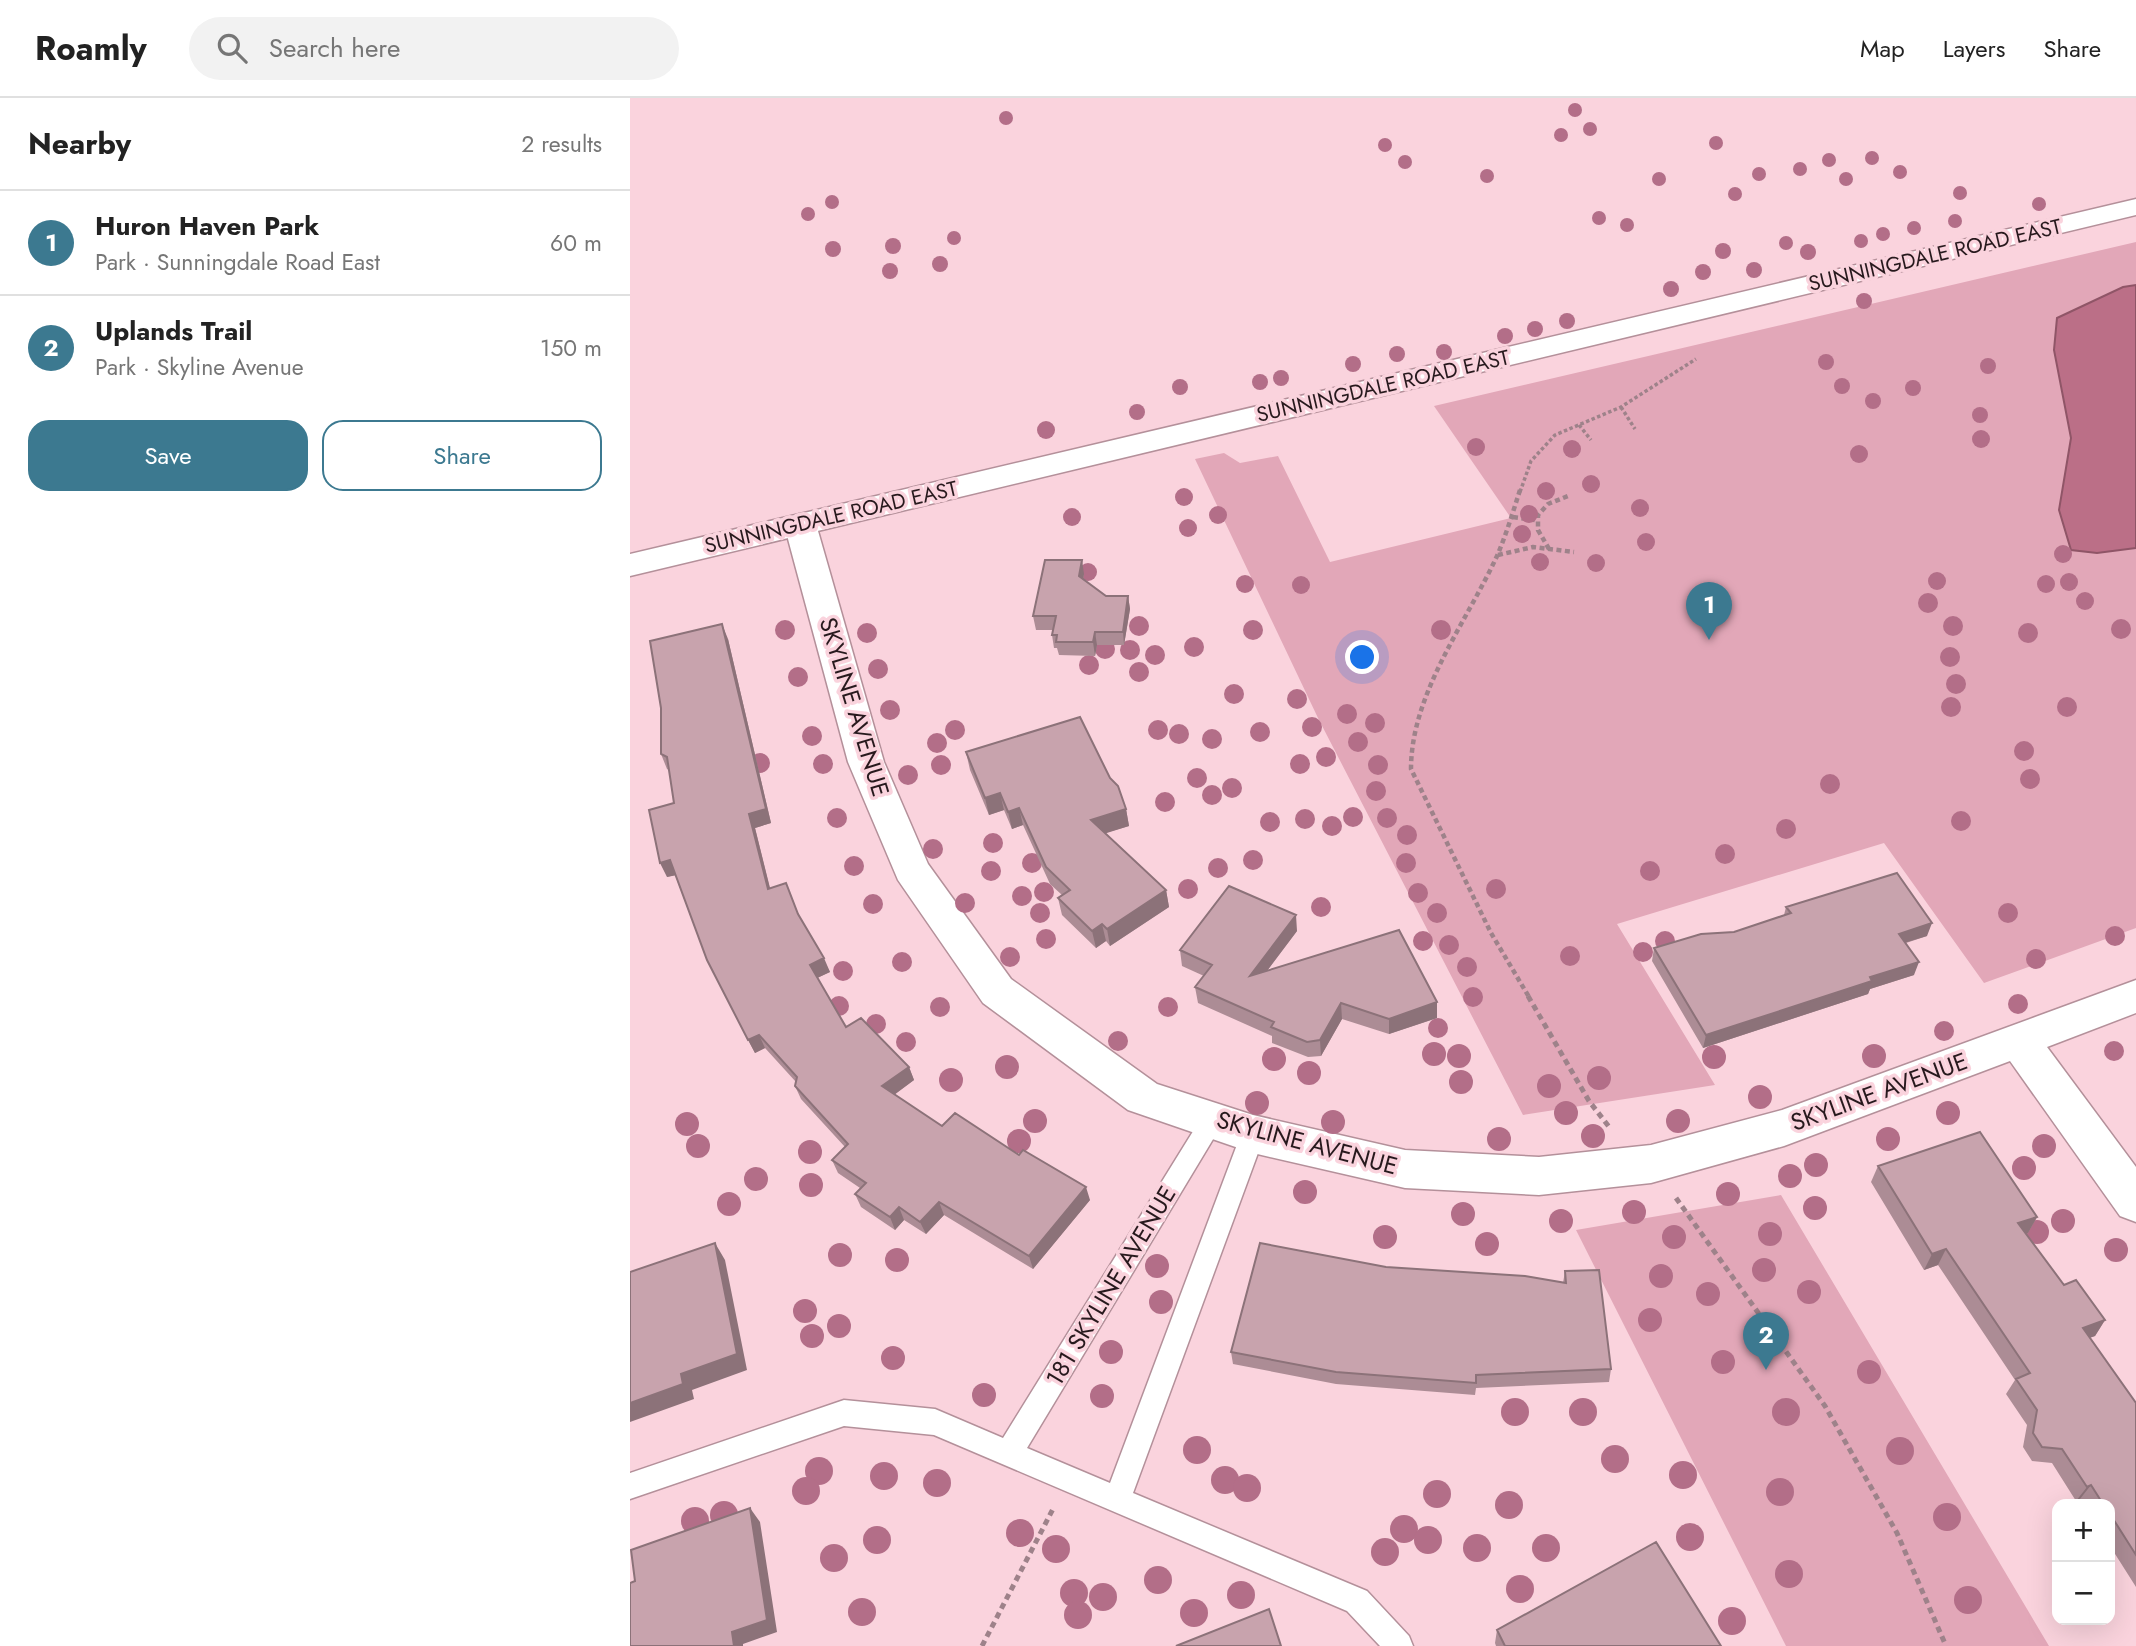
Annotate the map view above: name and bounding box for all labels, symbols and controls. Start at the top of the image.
search box [189,17,679,80]
text: Roamly [35,25,147,72]
icon: search [213,29,251,67]
text: Search here [269,29,400,67]
text: Map [1860,31,1905,66]
text: Layers [1943,31,2005,66]
text: Share [2043,31,2101,66]
text: Nearby [28,122,131,165]
text: 2 results [521,127,602,161]
text: Huron Haven Park [95,207,319,245]
street label: SUNNINGDALE ROAD EAST [1806,211,2065,299]
text: 1 [45,226,57,260]
text: 60 m [550,226,602,260]
text: Park · Sunningdale Road East [95,245,380,279]
text: Uplands Trail [95,312,252,350]
text: 2 [43,331,59,365]
text: 150 m [540,331,602,365]
street label: SUNNINGDALE ROAD EAST [1254,342,1513,430]
text: Park · Skyline Avenue [95,350,304,384]
button: Save [28,420,308,491]
button: Share [322,420,602,491]
street label: SUNNINGDALE ROAD EAST [702,473,961,561]
pin: 1 [1686,582,1732,640]
street label: SKYLINE AVENUE [811,613,898,801]
your location [1345,640,1379,674]
street label: SKYLINE AVENUE [1786,1043,1972,1140]
street label: SKYLINE AVENUE [1213,1102,1401,1183]
street label: 181 SKYLINE AVENUE [1037,1179,1184,1392]
pin: 2 [1743,1312,1789,1370]
map controls [2052,1499,2115,1625]
button: + [2052,1499,2115,1562]
button: − [2052,1562,2115,1625]

